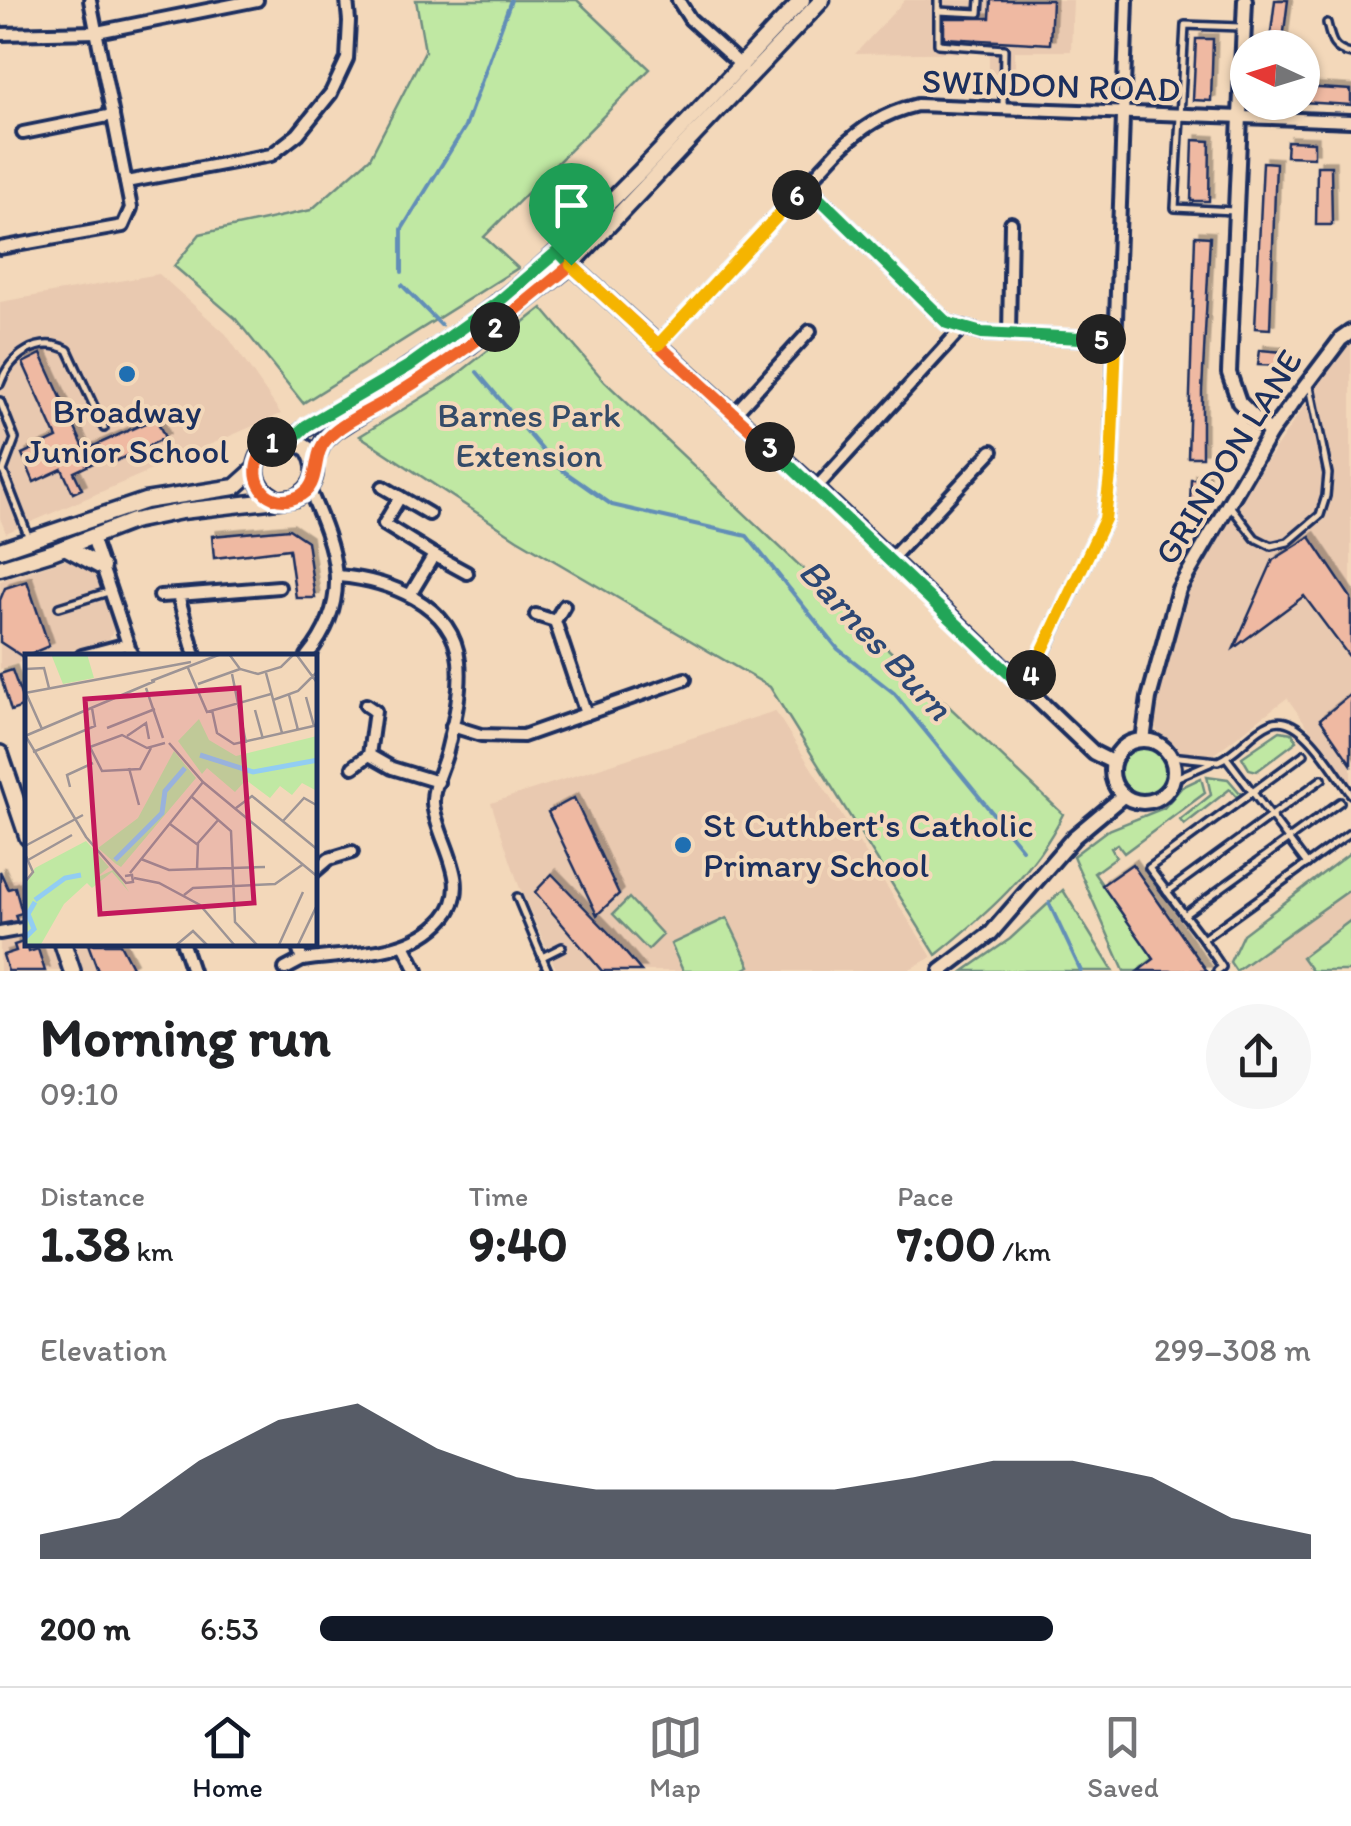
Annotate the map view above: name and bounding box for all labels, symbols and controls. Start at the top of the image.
north arrow [1230,30,1320,120]
map controls [1230,30,1320,120]
street label: SWINDON ROAD [921,59,1181,111]
pin [529,163,614,266]
pin: 6 [772,170,822,220]
icon: arrive [544,178,599,233]
text: 6 [790,178,804,212]
pin: 2 [470,302,520,352]
text: 2 [488,310,502,344]
pin: 5 [1076,314,1126,364]
text: 5 [1094,322,1108,356]
street label: GRINDON LANE [1145,342,1311,572]
marker: Broadway Junior School [116,363,138,385]
place label: Broadway Junior School [25,390,229,472]
park label: Barnes Park Extension [437,394,621,476]
pin: 1 [247,417,297,467]
pin: 3 [745,422,795,472]
text: 1 [266,425,279,459]
text: 3 [762,430,778,464]
water label: Barnes Burn [789,549,963,730]
pin: 4 [1006,650,1056,700]
inset map [25,654,318,946]
text: 4 [1023,658,1039,692]
place label: St Cuthbert's Catholic Primary School [703,804,1033,886]
marker: St Cuthbert's Catholic Primary School [672,834,694,856]
text: Morning run [40,1004,331,1070]
button: share [1206,1004,1311,1109]
text: 09:10 [40,1075,119,1113]
text: Distance [40,1179,145,1213]
text: Time [469,1179,528,1213]
text: Pace [897,1179,953,1213]
text: 1.38 [40,1213,130,1274]
text: 9:40 [469,1213,568,1274]
text: 7:00 [897,1213,996,1274]
text: km [130,1234,173,1268]
text: /km [996,1234,1051,1268]
text: Elevation [40,1331,167,1369]
text: 299–308 m [1154,1331,1311,1369]
text: 200 m [40,1610,130,1648]
text: 6:53 [200,1610,259,1648]
tab: Home [192,1710,263,1804]
tab: Map [648,1710,703,1804]
tab: Saved [1087,1710,1159,1804]

